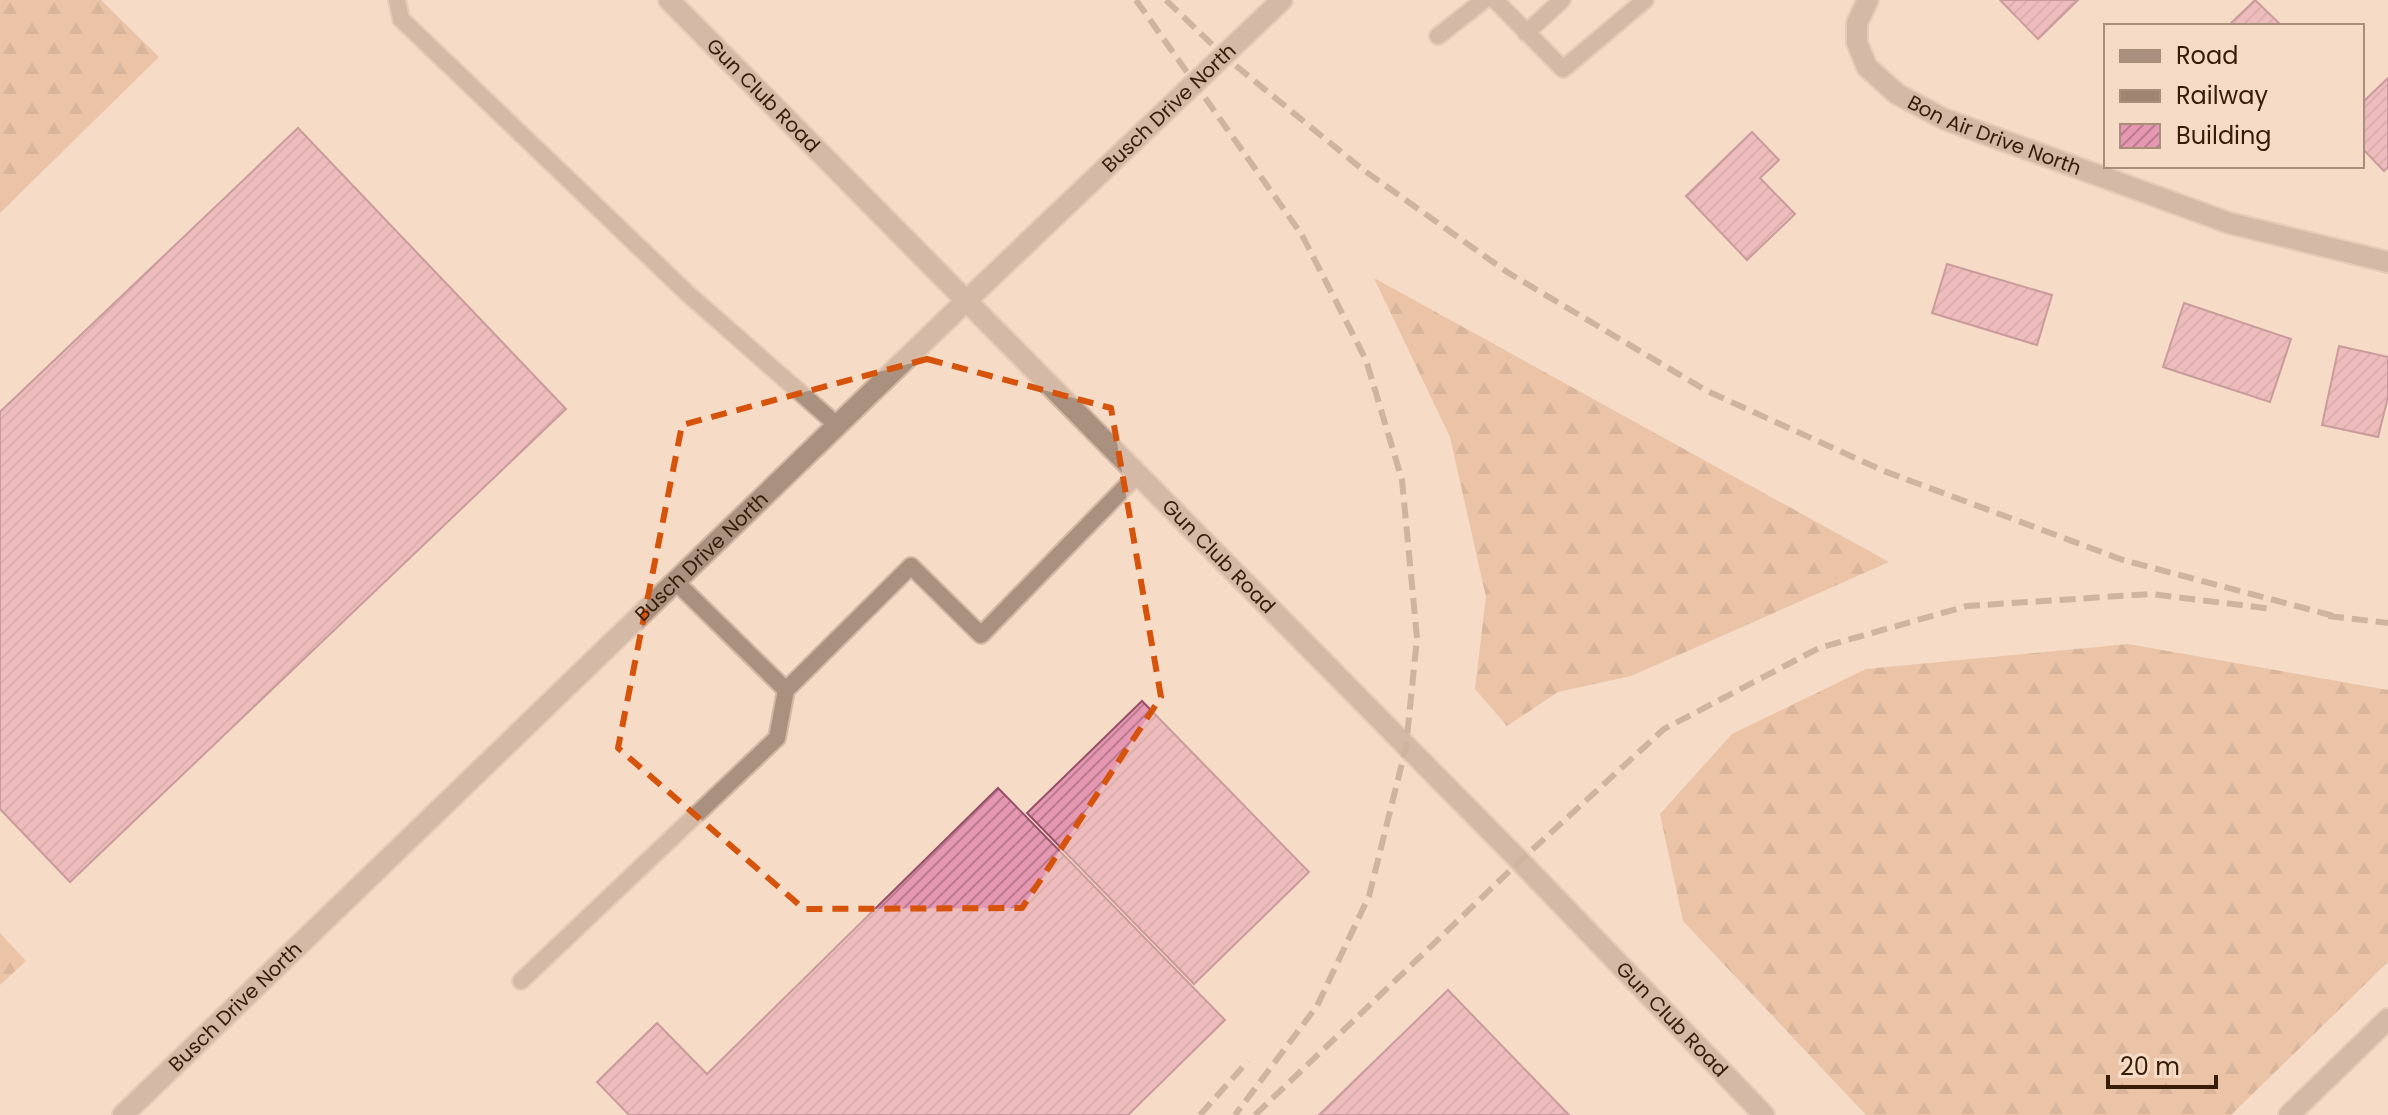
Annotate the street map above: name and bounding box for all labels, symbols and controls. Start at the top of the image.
legend [2104,24,2364,168]
street label: Gun Club Road [700,32,826,159]
street label: Busch Drive North [1096,37,1242,179]
text: Road [2176,39,2238,72]
text: Railway [2176,79,2269,112]
street label: Bon Air Drive North [1903,88,2085,182]
text: Building [2176,119,2272,152]
street label: Busch Drive North [628,485,774,628]
street label: Gun Club Road [1156,493,1282,620]
street label: Busch Drive North [162,936,308,1078]
street label: Gun Club Road [1610,955,1734,1083]
scale bar [2108,1039,2216,1089]
text: 20 m [2120,1050,2180,1083]

